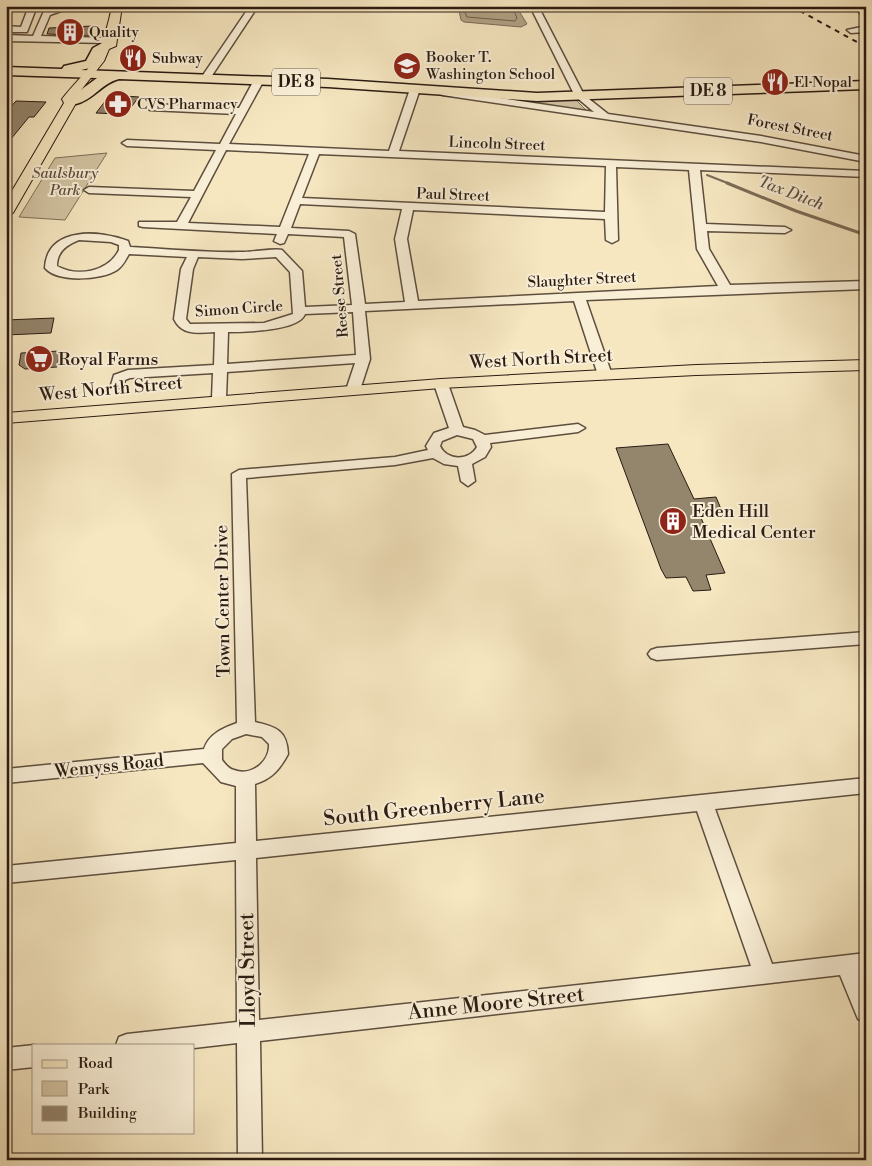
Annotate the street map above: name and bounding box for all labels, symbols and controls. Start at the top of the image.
building icon: Quality [55,17,85,47]
place label: Quality [89,23,139,42]
restaurant icon: Subway [118,43,148,73]
place label: Booker T. Washington School [425,48,556,84]
place label: Subway [152,49,203,68]
school or university icon: Booker T. Washington School [392,51,422,81]
restaurant icon: El Nopal [760,67,790,97]
road number: DE 8 [272,68,320,95]
place label: El Nopal [794,73,853,92]
road number: DE 8 [684,78,732,104]
pharmacy icon: CVS Pharmacy [103,89,133,119]
place label: CVS Pharmacy [137,95,238,114]
street label: Forest Street [745,110,835,146]
street label: Lincoln Street [448,133,547,155]
park label: Saulsbury Park [32,164,99,200]
water label: Tax Ditch [755,171,827,215]
street label: Paul Street [416,184,491,206]
street label: Reese Street [327,253,353,338]
street label: Slaughter Street [527,268,638,292]
street label: Simon Circle [194,296,284,322]
supermarket icon: Royal Farms [24,344,54,374]
street label: West North Street [468,344,614,374]
place label: Royal Farms [58,348,159,371]
street label: West North Street [37,371,184,407]
place label: Eden Hill Medical Center [692,500,816,544]
building icon: Eden Hill Medical Center [658,506,688,536]
street label: Town Center Drive [210,525,236,677]
street label: Wemyss Road [52,749,166,783]
street label: South Greenberry Lane [322,783,546,833]
street label: Lloyd Street [234,912,262,1028]
street label: Anne Moore Street [405,982,586,1026]
legend [32,1044,195,1134]
text: Road [78,1054,113,1073]
text: Park [78,1080,110,1099]
text: Building [77,1104,137,1123]

